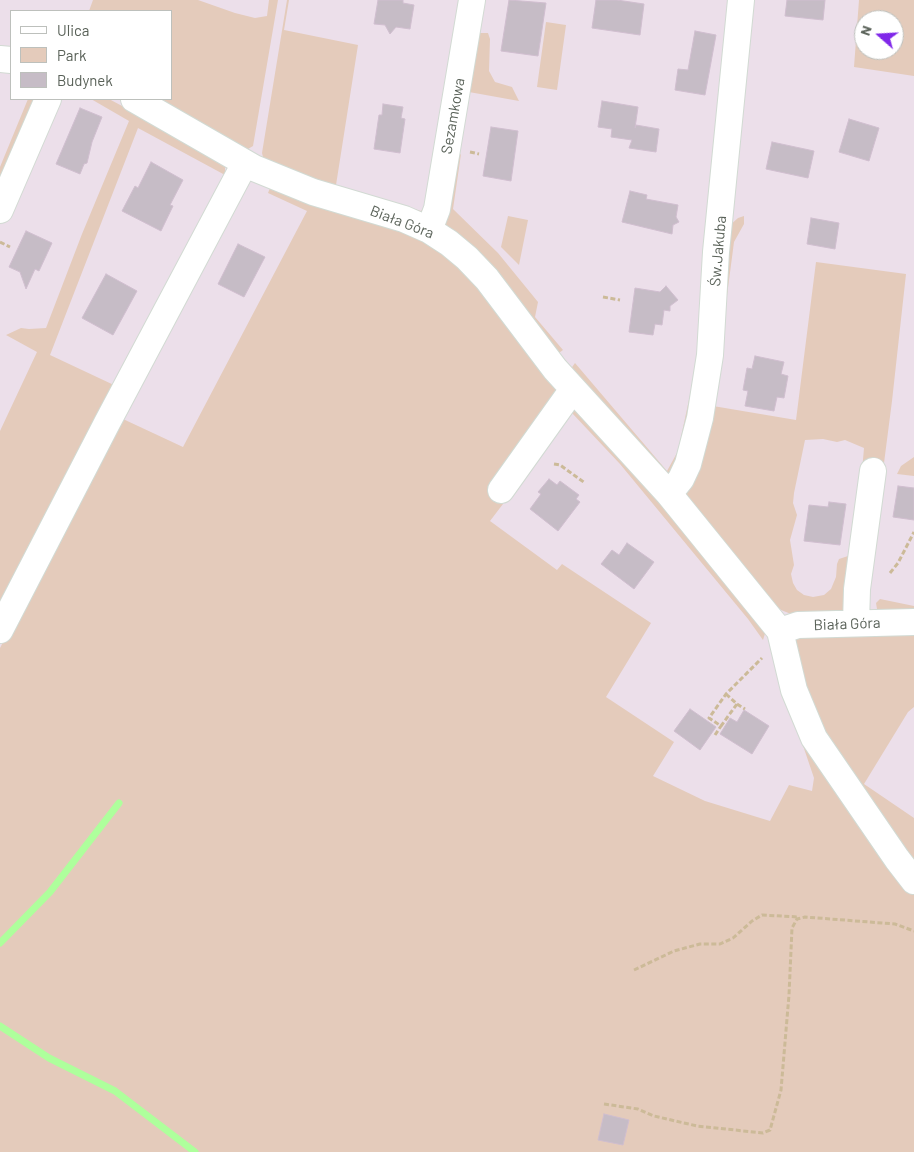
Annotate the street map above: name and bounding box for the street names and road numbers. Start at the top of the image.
street label: Sezamkowa [437,77,469,155]
street label: Biała Góra [367,202,437,242]
street label: Św.Jakuba [706,215,730,287]
street label: Biała Góra [813,614,881,634]

